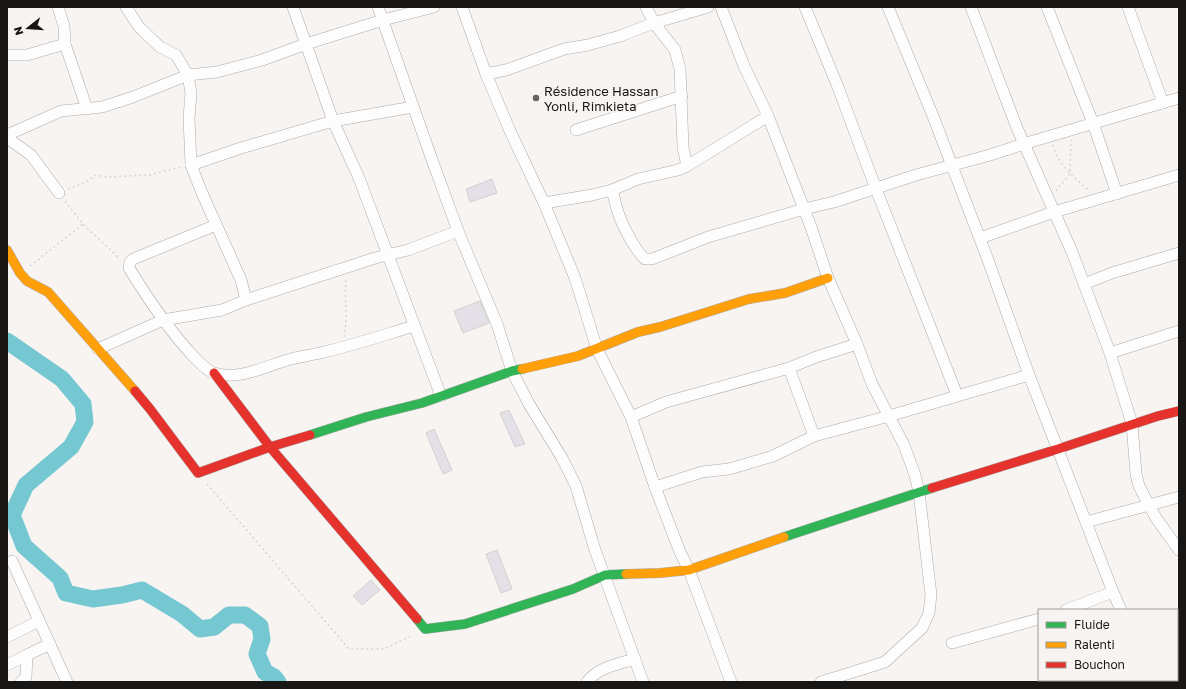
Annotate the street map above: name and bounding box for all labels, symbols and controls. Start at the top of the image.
north arrow [8,8,48,48]
text: N [11,25,25,37]
place label: Résidence Hassan Yonli, Rimkieta [544,83,658,114]
marker: Résidence Hassan Yonli, Rimkieta [531,93,541,103]
legend [1038,609,1178,681]
text: Fluide [1074,617,1110,632]
text: Ralenti [1074,637,1115,652]
text: Bouchon [1074,657,1125,672]

